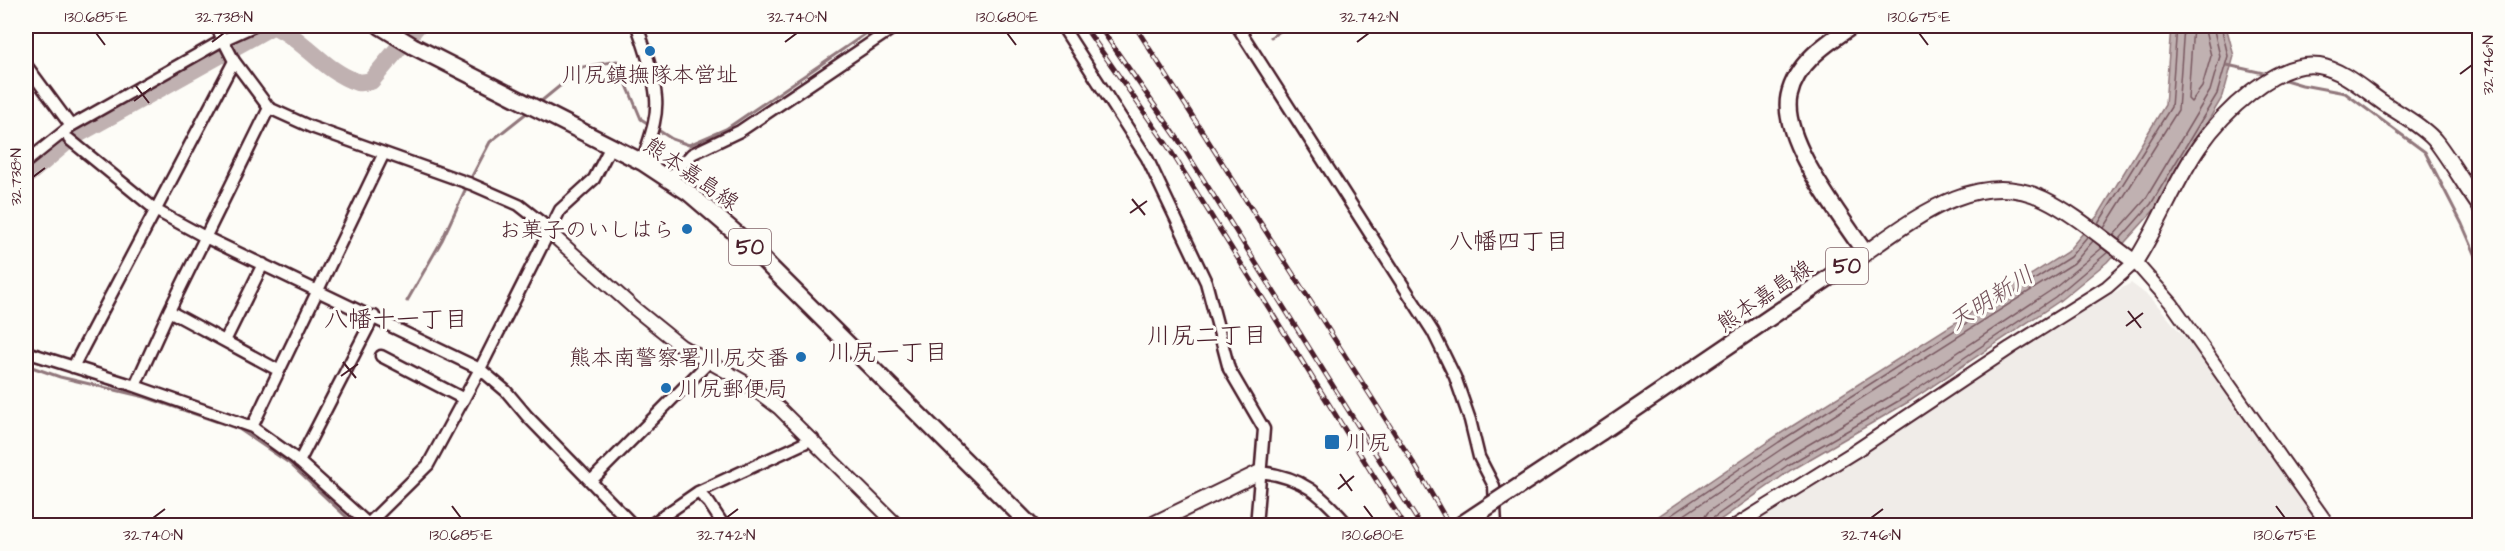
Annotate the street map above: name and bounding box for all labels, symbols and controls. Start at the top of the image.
text: 130.685°E [64,7,128,28]
text: 32.738°N [195,7,253,28]
text: 32.740°N [767,7,827,28]
text: 130.680°E [976,7,1038,28]
text: 32.742°N [1339,7,1399,28]
text: 130.675°E [1888,7,1950,28]
text: 32.746°N [2478,35,2499,95]
marker: 川尻鎮撫隊本営址 [643,44,657,58]
place label: 川尻鎮撫隊本営址 [562,60,738,91]
street label: 熊本嘉島線 [637,130,745,218]
text: 32.738°N [6,148,27,206]
place label: お菓子のいしはら [499,215,675,246]
marker: お菓子のいしはら [680,222,694,236]
district label: 八幡四丁目 [1449,225,1569,259]
road number: 50 [729,229,771,265]
road number: 50 [1826,248,1868,284]
street label: 熊本嘉島線 [1711,253,1819,340]
water label: 天明新川 [1942,258,2041,339]
district label: 八幡十一丁目 [324,303,468,337]
district label: 川尻二丁目 [1147,319,1267,353]
district label: 川尻一丁目 [828,336,948,370]
place label: 熊本南警察署川尻交番 [569,343,789,374]
marker: 熊本南警察署川尻交番 [794,350,808,364]
place label: 川尻郵便局 [678,374,788,405]
marker: 川尻郵便局 [659,381,673,395]
place label: 川尻 [1346,428,1390,459]
marker: 川尻 [1323,433,1341,451]
text: 32.740°N [123,525,183,546]
text: 130.685°E [429,525,493,546]
text: 32.742°N [696,525,756,546]
text: 130.680°E [1342,525,1404,546]
text: 32.746°N [1841,525,1901,546]
text: 130.675°E [2254,525,2316,546]

